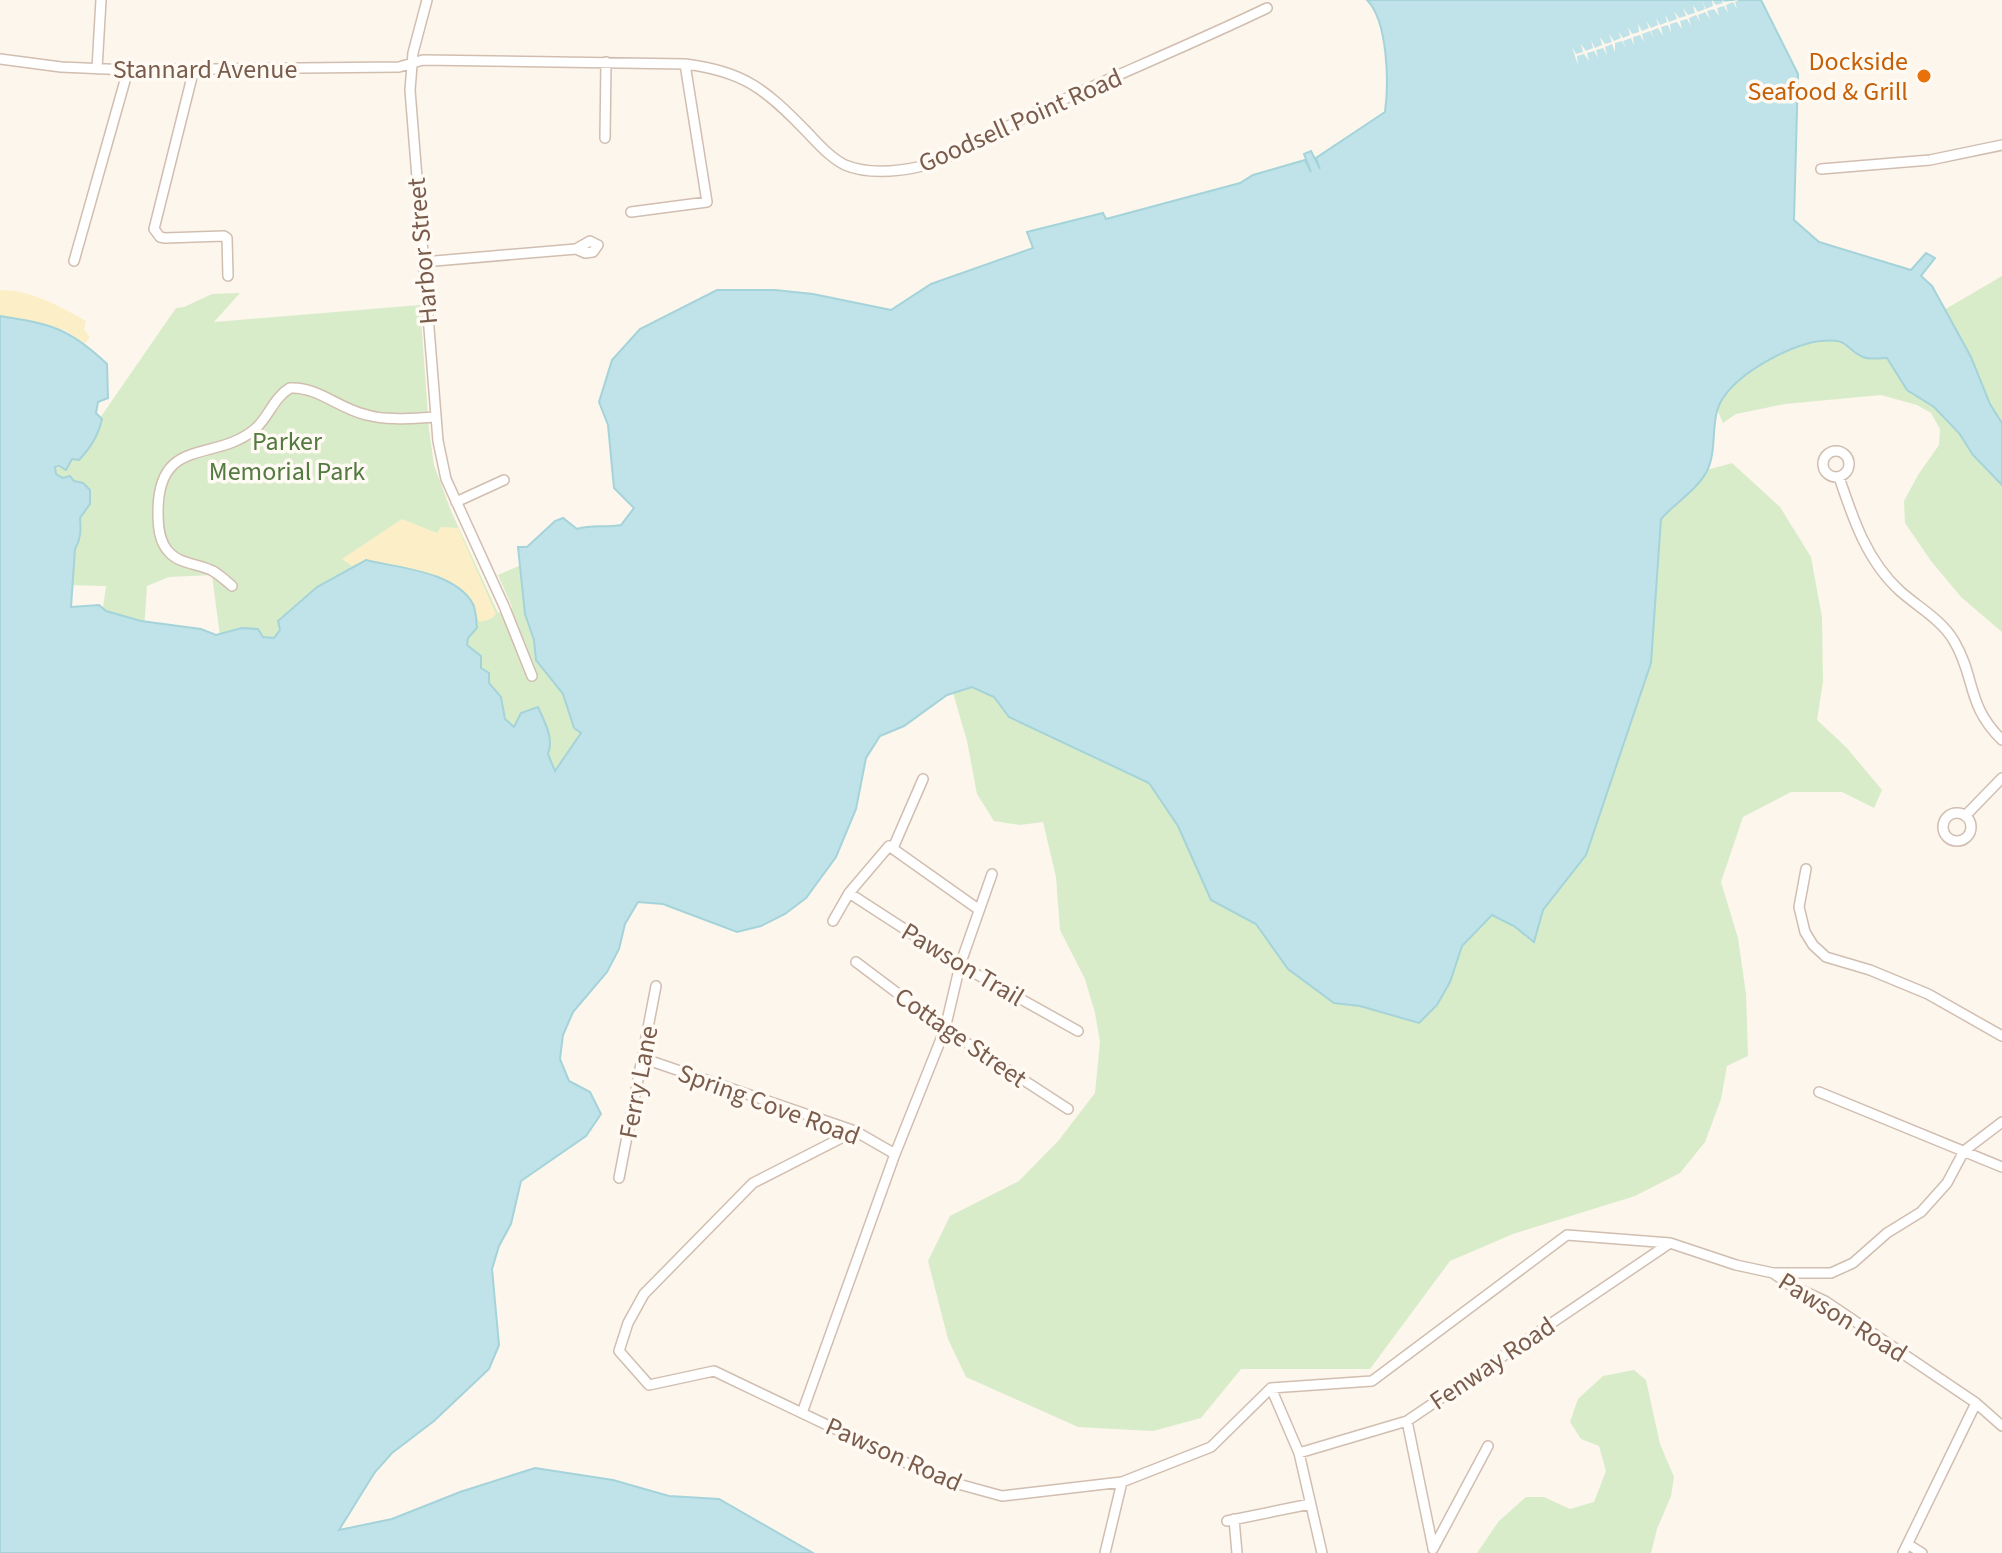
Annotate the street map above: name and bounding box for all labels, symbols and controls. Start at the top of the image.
place label: Dockside Seafood & Grill [1748,43,1908,110]
street label: Stannard Avenue [113,51,297,88]
street label: Goodsell Point Road [912,59,1128,182]
marker: Dockside Seafood & Grill [1915,67,1933,85]
street label: Harbor Street [398,176,447,326]
park label: Parker Memorial Park [209,423,365,490]
street label: Pawson Trail [894,913,1031,1016]
street label: Cottage Street [887,978,1035,1097]
street label: Ferry Lane [609,1022,668,1142]
street label: Spring Cove Road [673,1054,865,1155]
street label: Pawson Road [1771,1263,1914,1372]
street label: Fenway Road [1422,1308,1562,1419]
street label: Pawson Road [820,1408,968,1501]

